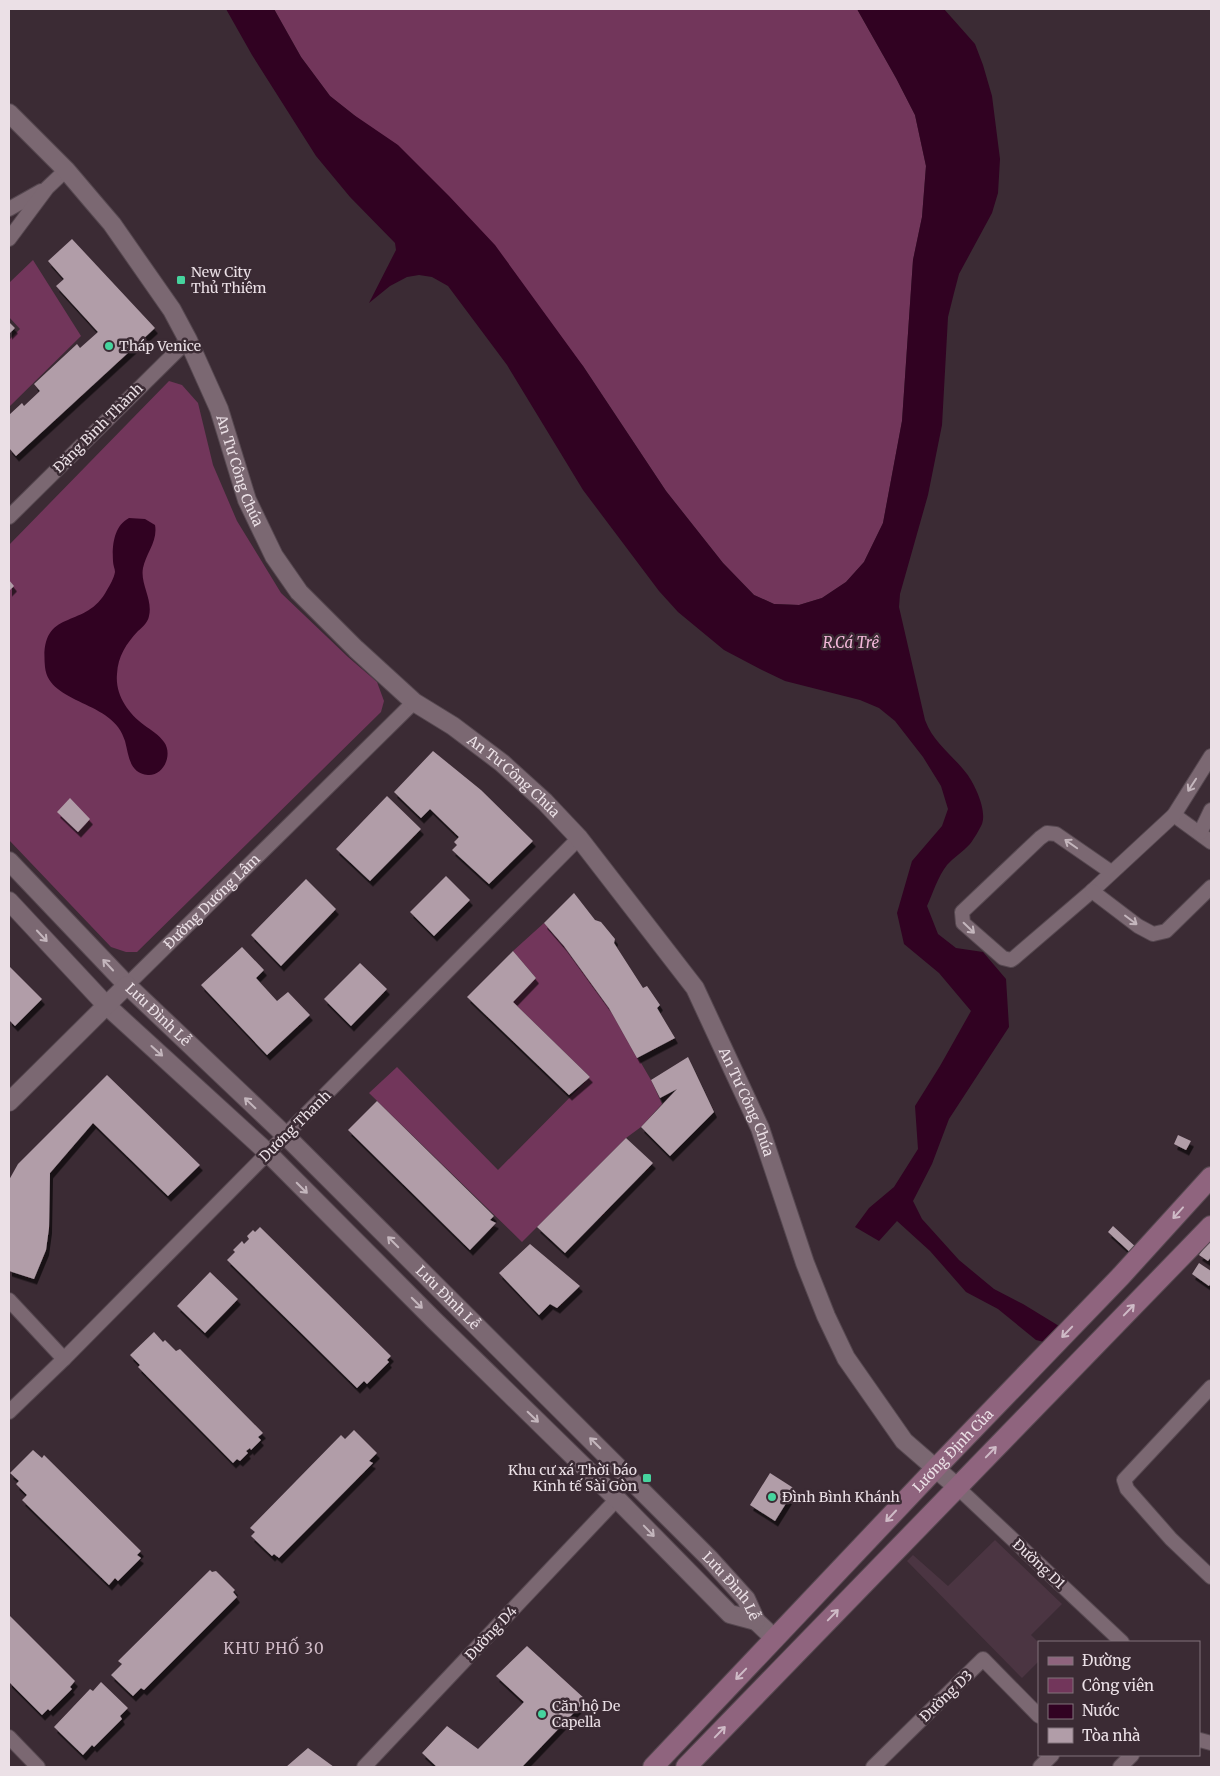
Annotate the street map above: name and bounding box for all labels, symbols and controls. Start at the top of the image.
place label: New City Thủ Thiêm [191,263,267,297]
marker: New City Thủ Thiêm [175,274,187,286]
place label: Tháp Venice [119,337,201,355]
marker: Tháp Venice [103,340,115,352]
street label: Đặng Bình Thành [49,379,147,477]
street label: An Tư Công Chúa [212,412,268,530]
water label: R.Cá Trê [823,633,879,652]
street label: An Tư Công Chúa [463,730,564,821]
one-way arrow [1187,778,1198,792]
one-way arrow [1064,839,1078,849]
street label: Đường Dương Lâm [160,850,264,953]
one-way arrow [1124,915,1137,926]
one-way arrow [962,922,975,934]
one-way arrow [36,930,48,943]
one-way arrow [102,959,114,972]
street label: Lưu Đình Lễ [122,979,194,1050]
street label: An Tư Công Chúa [715,1044,778,1159]
one-way arrow [150,1045,163,1057]
street label: Dương Thanh [255,1086,335,1166]
one-way arrow [244,1097,257,1109]
one-way arrow [296,1181,308,1193]
one-way arrow [1172,1207,1184,1220]
one-way arrow [387,1237,399,1249]
street label: Lưu Đình Lễ [412,1262,484,1333]
one-way arrow [411,1297,423,1309]
one-way arrow [1122,1305,1134,1317]
one-way arrow [1061,1326,1073,1338]
street label: Lương Định Của [909,1405,997,1496]
one-way arrow [527,1410,539,1423]
one-way arrow [588,1437,601,1449]
one-way arrow [985,1446,997,1458]
place label: Khu cư xá Thời báo Kinh tế Sài Gòn [508,1461,637,1495]
marker: Khu cư xá Thời báo Kinh tế Sài Gòn [641,1472,653,1484]
place label: Đình Bình Khánh [782,1488,900,1506]
marker: Đình Bình Khánh [766,1491,778,1503]
one-way arrow [885,1510,897,1523]
one-way arrow [642,1525,655,1537]
street label: Đường D1 [1009,1535,1069,1593]
street label: Lưu Đình Lễ [699,1548,763,1623]
street label: Đường D4 [461,1602,521,1664]
one-way arrow [827,1609,839,1622]
district label: KHU PHỐ 30 [223,1636,325,1658]
legend [1038,1641,1200,1756]
text: Đường [1082,1651,1131,1670]
street label: Đường D3 [916,1666,976,1726]
one-way arrow [735,1668,747,1680]
text: Công viên [1082,1676,1154,1695]
place label: Căn hộ De Capella [552,1697,620,1731]
text: Nước [1082,1701,1120,1720]
marker: Căn hộ De Capella [536,1708,548,1720]
one-way arrow [714,1726,726,1739]
text: Tòa nhà [1082,1726,1140,1745]

